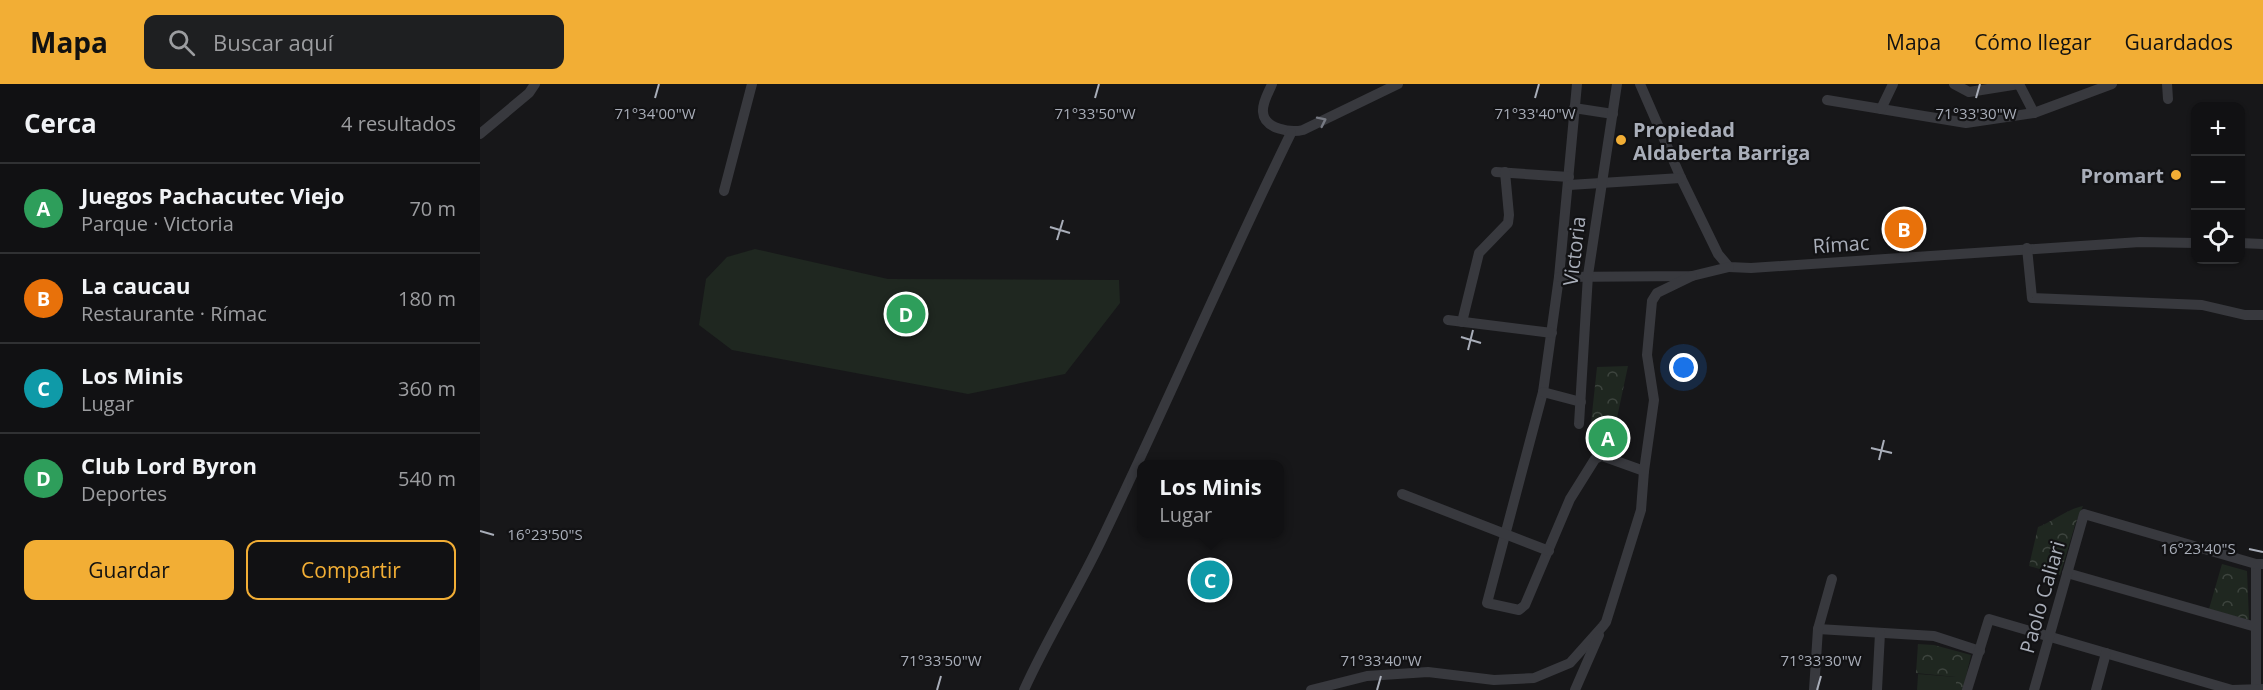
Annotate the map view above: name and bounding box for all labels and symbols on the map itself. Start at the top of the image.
text: 71°34'00"W [615,103,696,123]
text: 71°33'50"W [1055,103,1136,123]
text: 71°33'40"W [1495,103,1576,123]
text: 71°33'30"W [1936,103,2017,123]
place label: Propiedad Aldaberta Barriga [1633,116,1810,166]
one-way arrow [1316,117,1327,128]
marker: Propiedad Aldaberta Barriga [1614,133,1628,147]
place label: Promart [2080,162,2164,189]
marker: Promart [2169,168,2183,182]
pin: B [1884,206,1924,252]
street label: Victoria [1556,215,1592,287]
street label: Rímac [1812,229,1870,259]
pin: D [886,292,926,336]
your location [1669,353,1698,382]
pin: A [1588,416,1628,460]
text: 16°23'50"S [507,524,583,544]
street label: Paolo Caliari [2013,538,2071,656]
text: 16°23'40"S [2160,538,2236,558]
pin: C [1190,558,1230,602]
text: 71°33'50"W [901,650,982,670]
text: 71°33'40"W [1341,650,1422,670]
text: 71°33'30"W [1781,650,1862,670]

